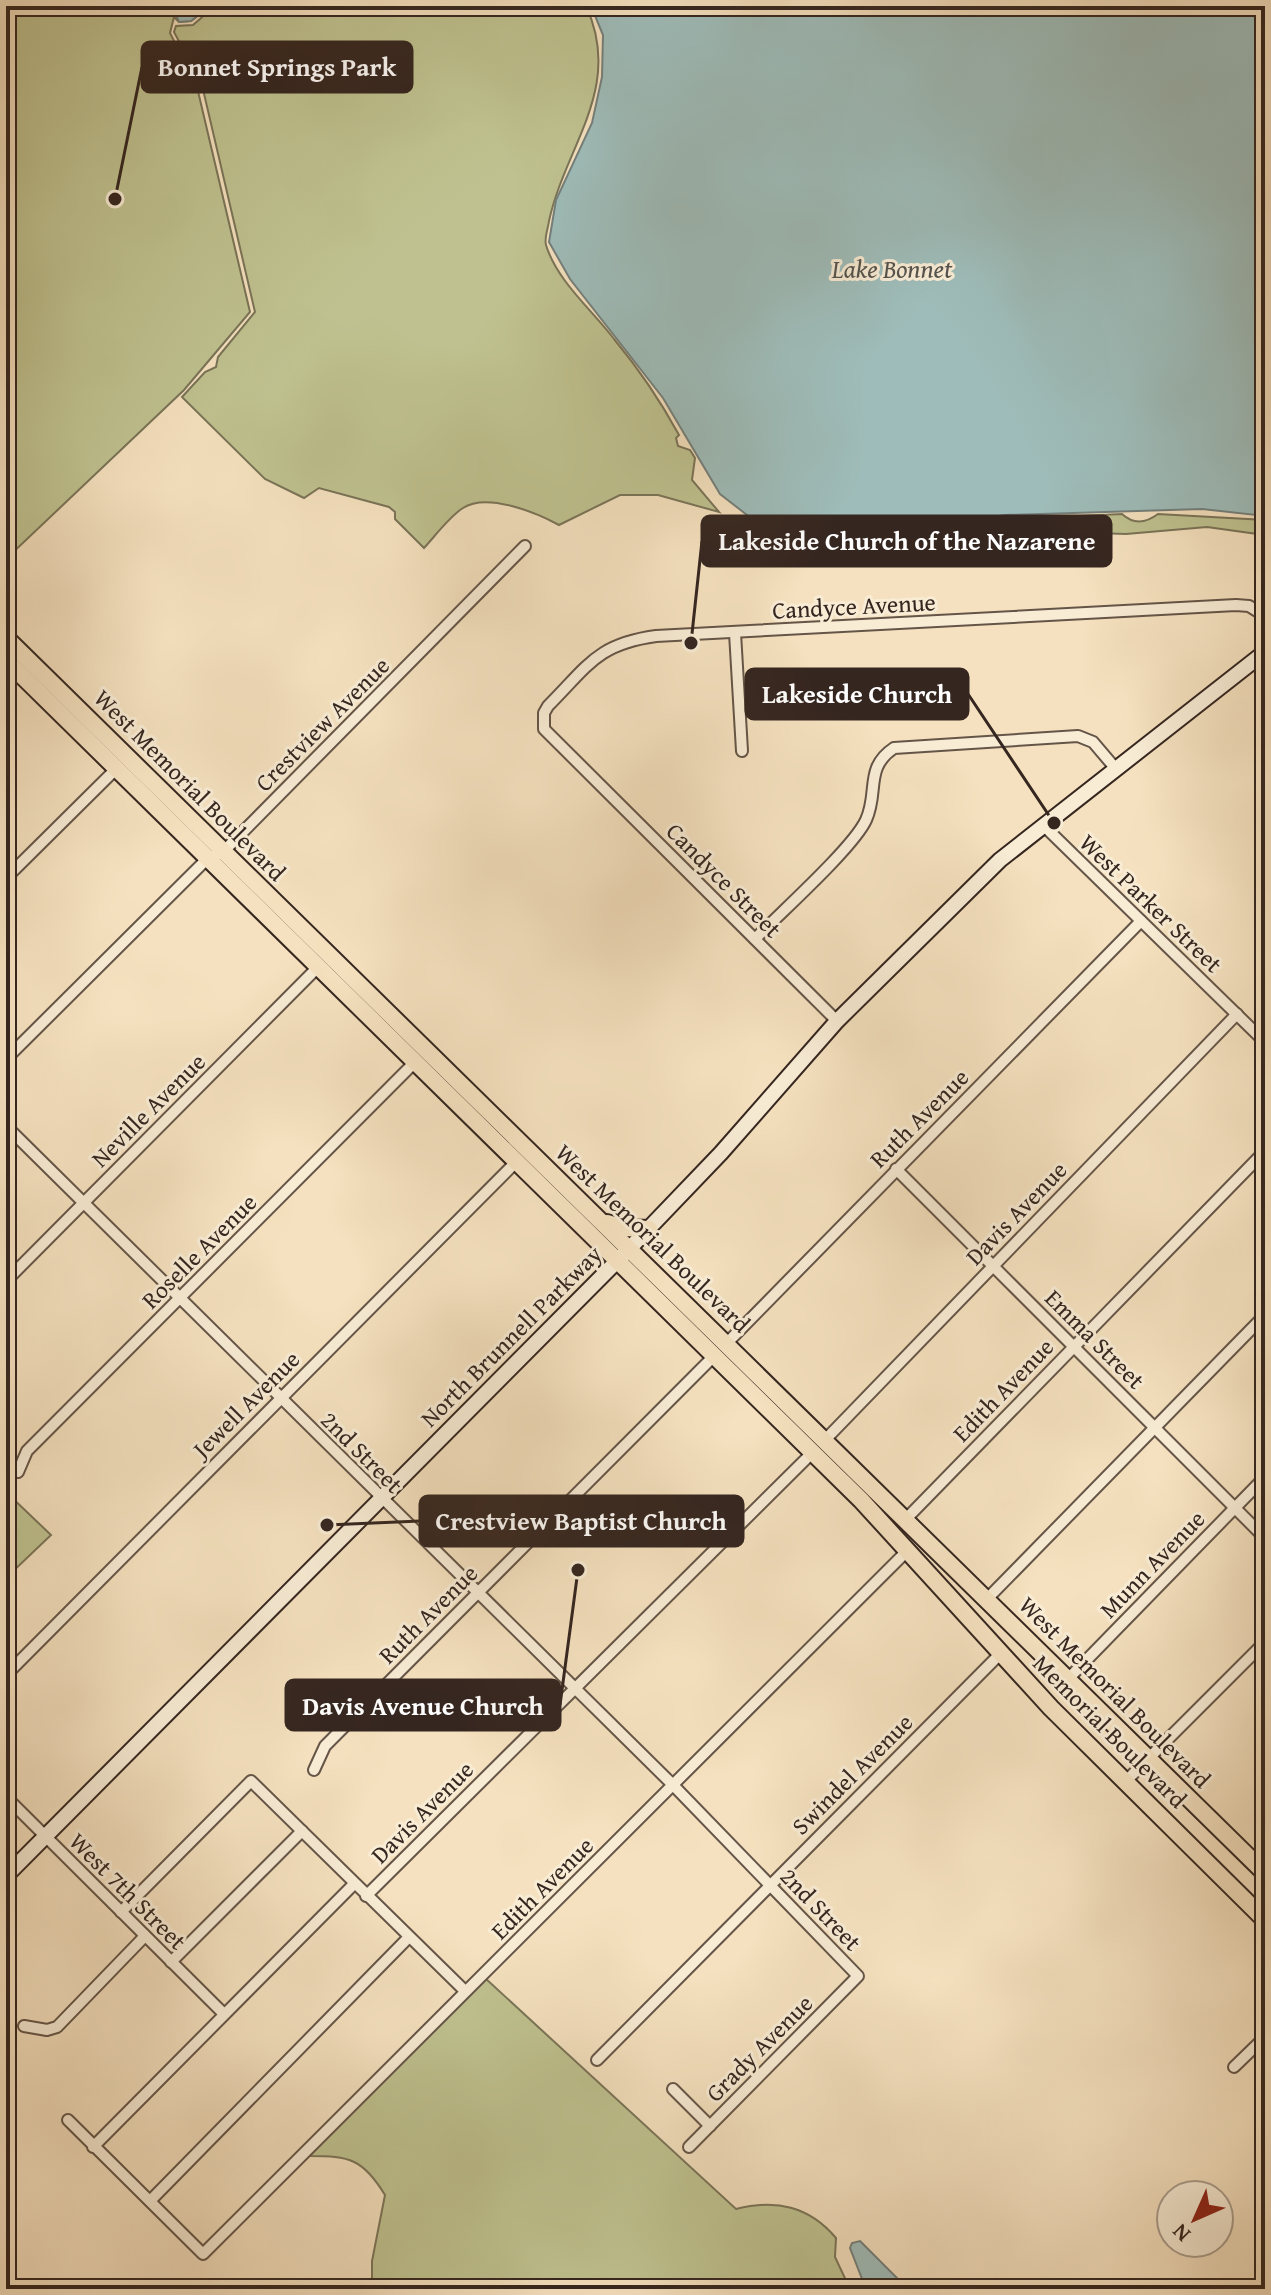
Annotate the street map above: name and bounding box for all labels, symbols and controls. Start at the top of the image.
callout: Bonnet Springs Park [142,42,412,92]
text: Bonnet Springs Park [158,47,396,86]
water label: Lake Bonnet [831,249,953,288]
callout: Lakeside Church of the Nazarene [702,516,1111,566]
text: Lakeside Church of the Nazarene [719,521,1096,560]
street label: Candyce Avenue [771,584,937,628]
street label: Crestview Avenue [247,649,397,799]
callout: Lakeside Church [746,669,968,719]
text: Lakeside Church [762,674,953,713]
street label: West Memorial Boulevard [86,681,294,889]
street label: Candyce Street [658,814,790,946]
street label: West Parker Street [1072,825,1231,981]
street label: Neville Avenue [83,1045,213,1175]
street label: Ruth Avenue [861,1060,977,1176]
street label: West Memorial Boulevard [548,1135,758,1341]
street label: Davis Avenue [957,1153,1075,1273]
street label: Roselle Avenue [133,1185,265,1317]
street label: North Brunnell Parkway [412,1237,610,1435]
street label: Emma Street [1037,1281,1153,1397]
street label: Edith Avenue [944,1330,1062,1450]
street label: Jewell Avenue [182,1342,308,1468]
street label: 2nd Street [313,1403,411,1501]
callout: Crestview Baptist Church [420,1496,743,1546]
text: Crestview Baptist Church [436,1501,727,1540]
street label: Munn Avenue [1091,1502,1213,1626]
street label: Ruth Avenue [370,1556,486,1672]
street label: West Memorial Boulevard [1013,1590,1217,1794]
street label: Memorial Boulevard [1027,1648,1193,1814]
callout: Davis Avenue Church [286,1680,560,1730]
text: Davis Avenue Church [302,1686,544,1725]
street label: Swindel Avenue [783,1705,921,1843]
street label: Davis Avenue [363,1753,481,1871]
street label: West 7th Street [61,1824,195,1958]
street label: Edith Avenue [483,1829,601,1947]
street label: 2nd Street [772,1859,870,1959]
street label: Grady Avenue [698,1987,820,2109]
north arrow [1155,2179,1235,2259]
text: N [1164,2216,1197,2250]

